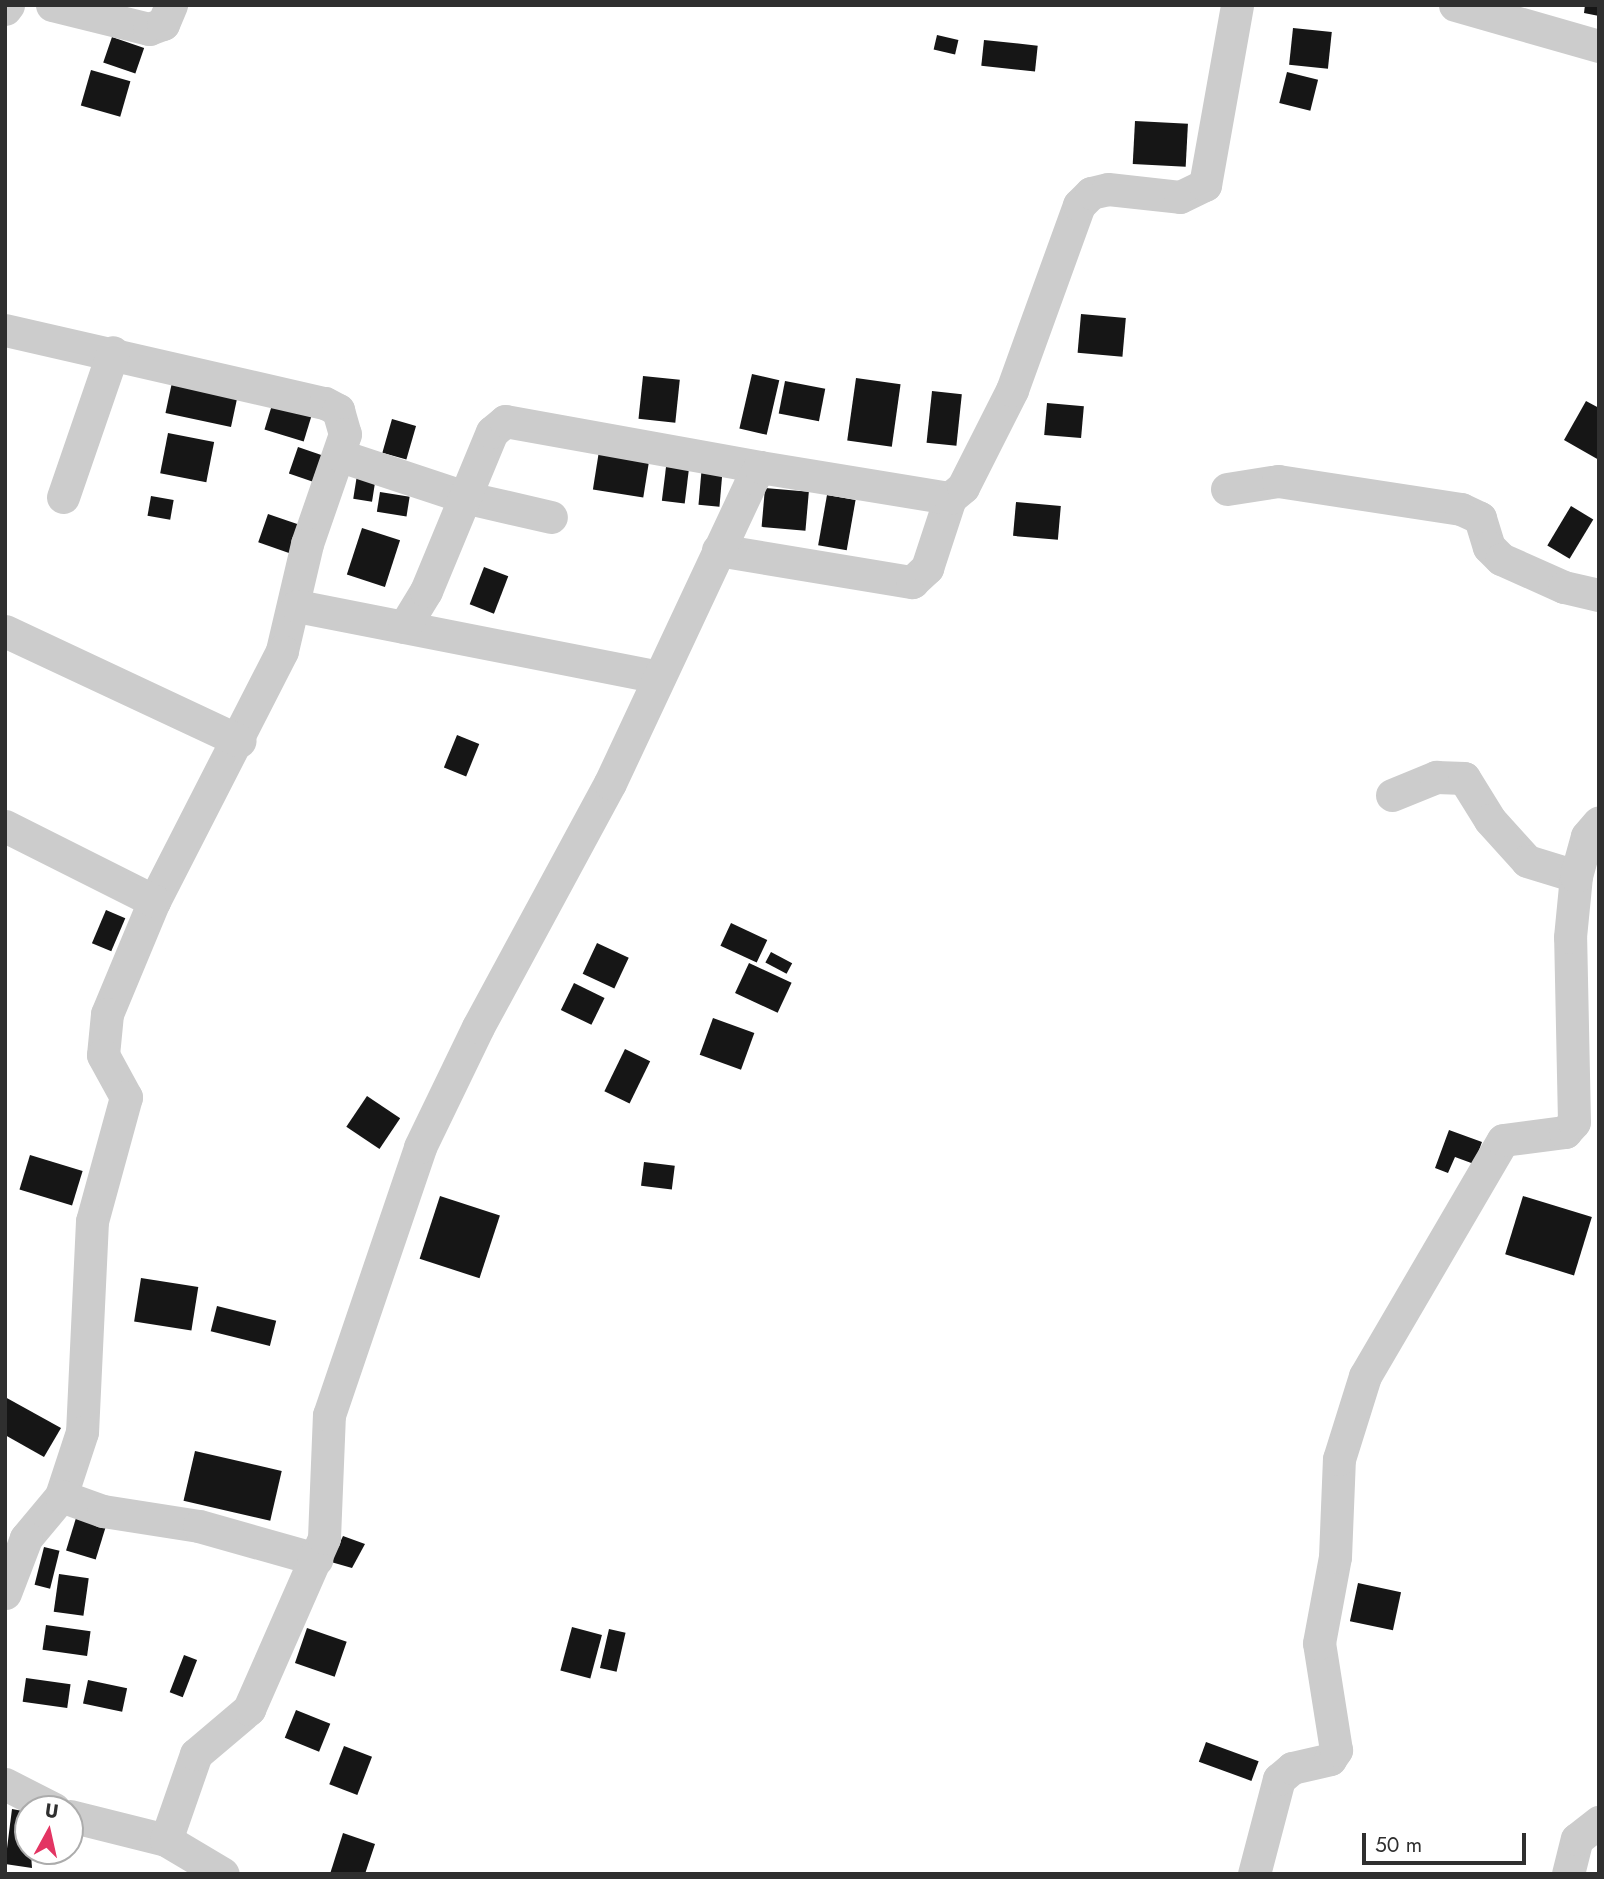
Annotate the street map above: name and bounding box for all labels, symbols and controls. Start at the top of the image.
north arrow [14,1795,84,1865]
text: U [43,1796,60,1825]
scale bar [1366,1820,1530,1864]
text: 50 m [1375,1830,1422,1860]

